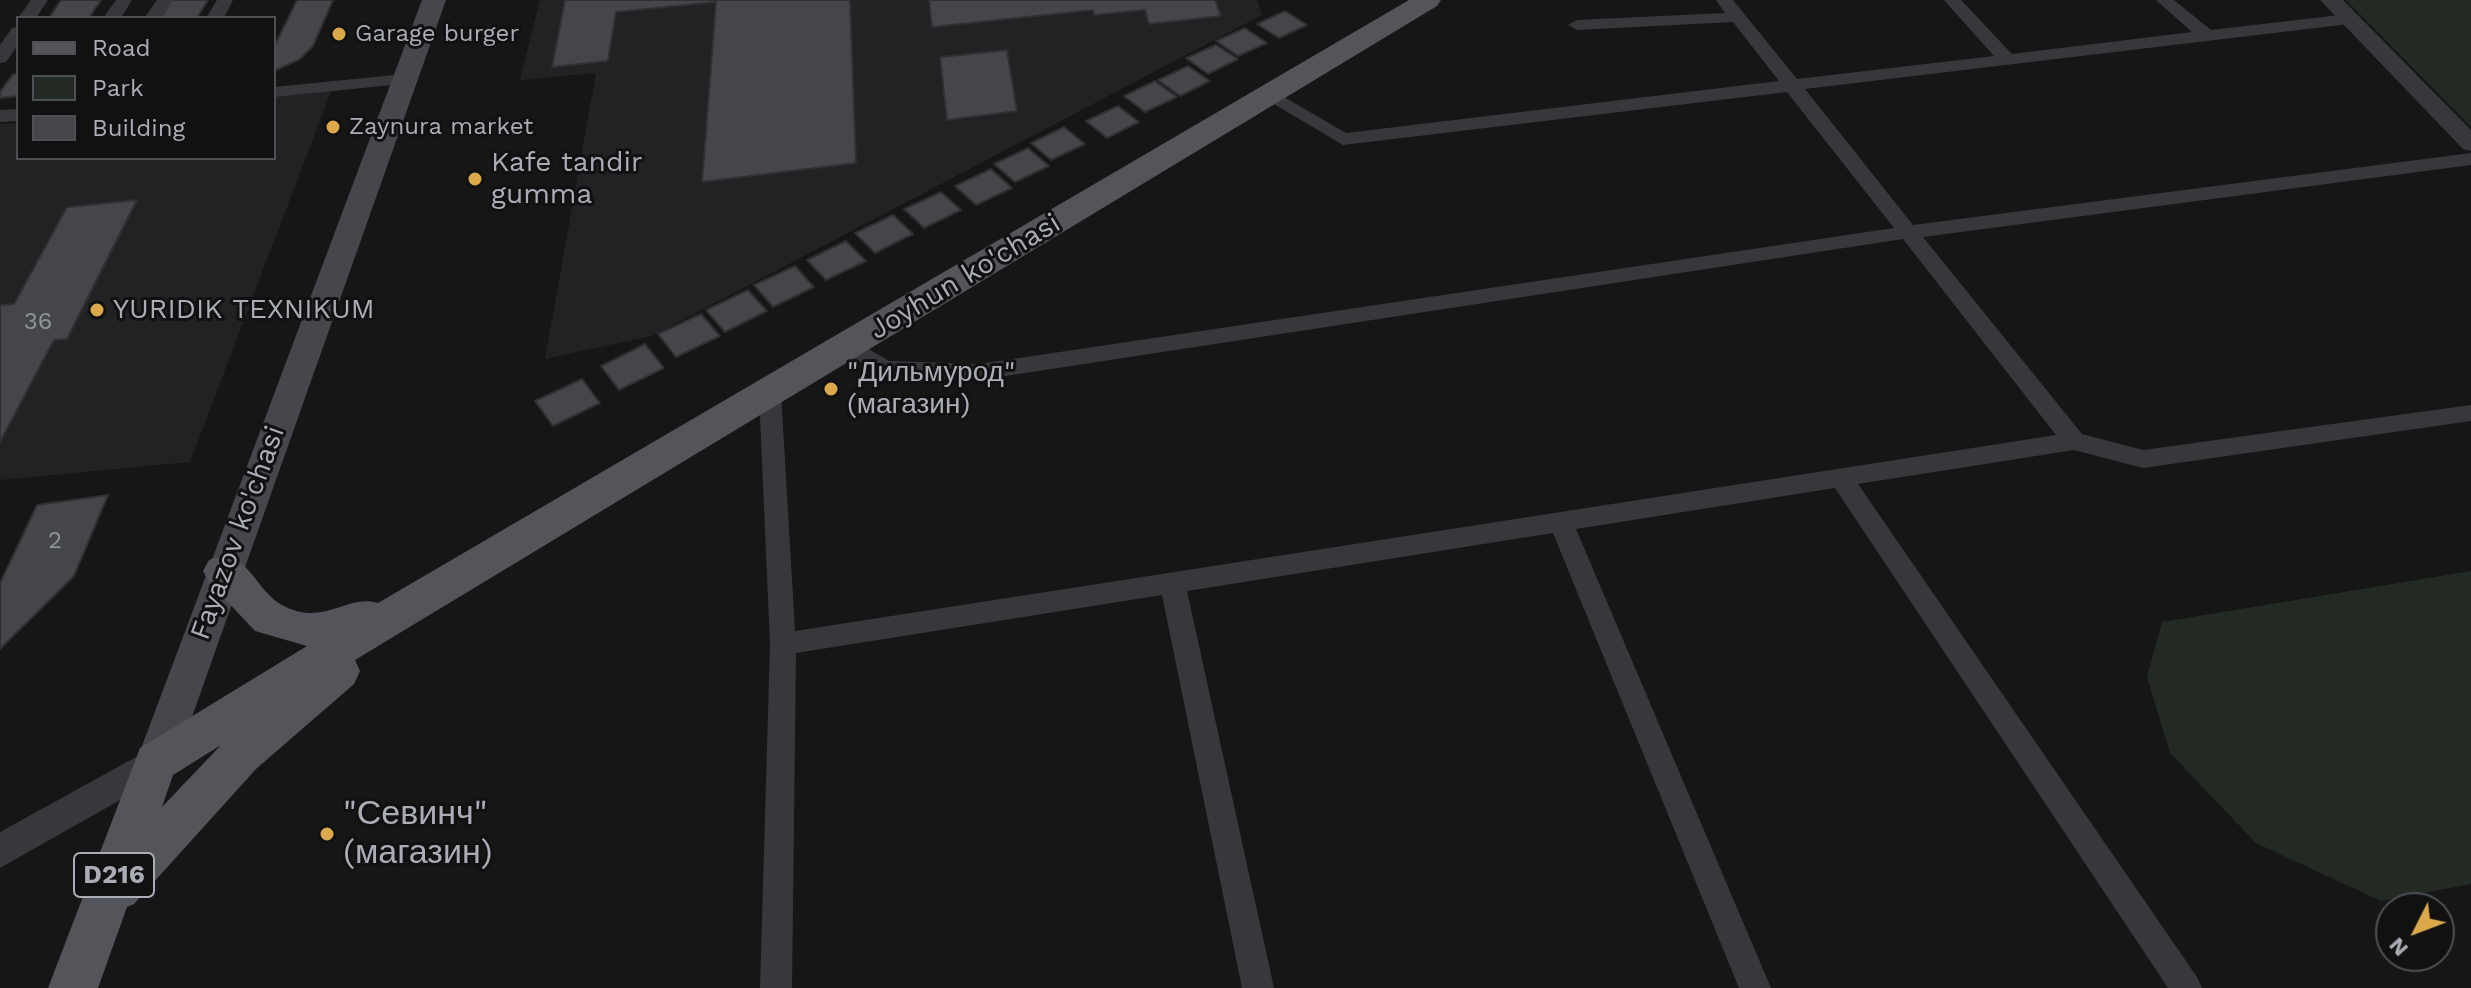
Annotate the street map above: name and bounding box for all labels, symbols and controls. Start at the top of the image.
legend [16,16,276,160]
place label: Garage burger [355,20,519,48]
marker: Garage burger [330,25,348,43]
text: Road [92,34,151,62]
text: Park [92,74,144,102]
place label: Zaynura market [349,113,533,141]
text: Building [92,114,185,142]
marker: Zaynura market [324,118,342,136]
place label: Kafe tandir gumma [491,146,642,212]
marker: Kafe tandir gumma [466,170,484,188]
street label: Joyhun ko'chasi [864,207,1066,347]
place label: YURIDIK TEXNIKUM [113,293,375,327]
marker: YURIDIK TEXNIKUM [88,301,106,319]
house number: 36 [24,308,52,336]
place label: "Дильмурод" (магазин) [847,356,1015,422]
marker: "Дильмурод" (магазин) [822,380,840,398]
street label: Fayazov ko'chasi [184,422,292,644]
house number: 2 [48,527,62,555]
place label: "Севинч" (магазин) [343,794,493,874]
marker: "Севинч" (магазин) [318,825,336,843]
road number: D216 [74,853,154,897]
north arrow [2375,892,2455,972]
text: N [2384,933,2413,961]

